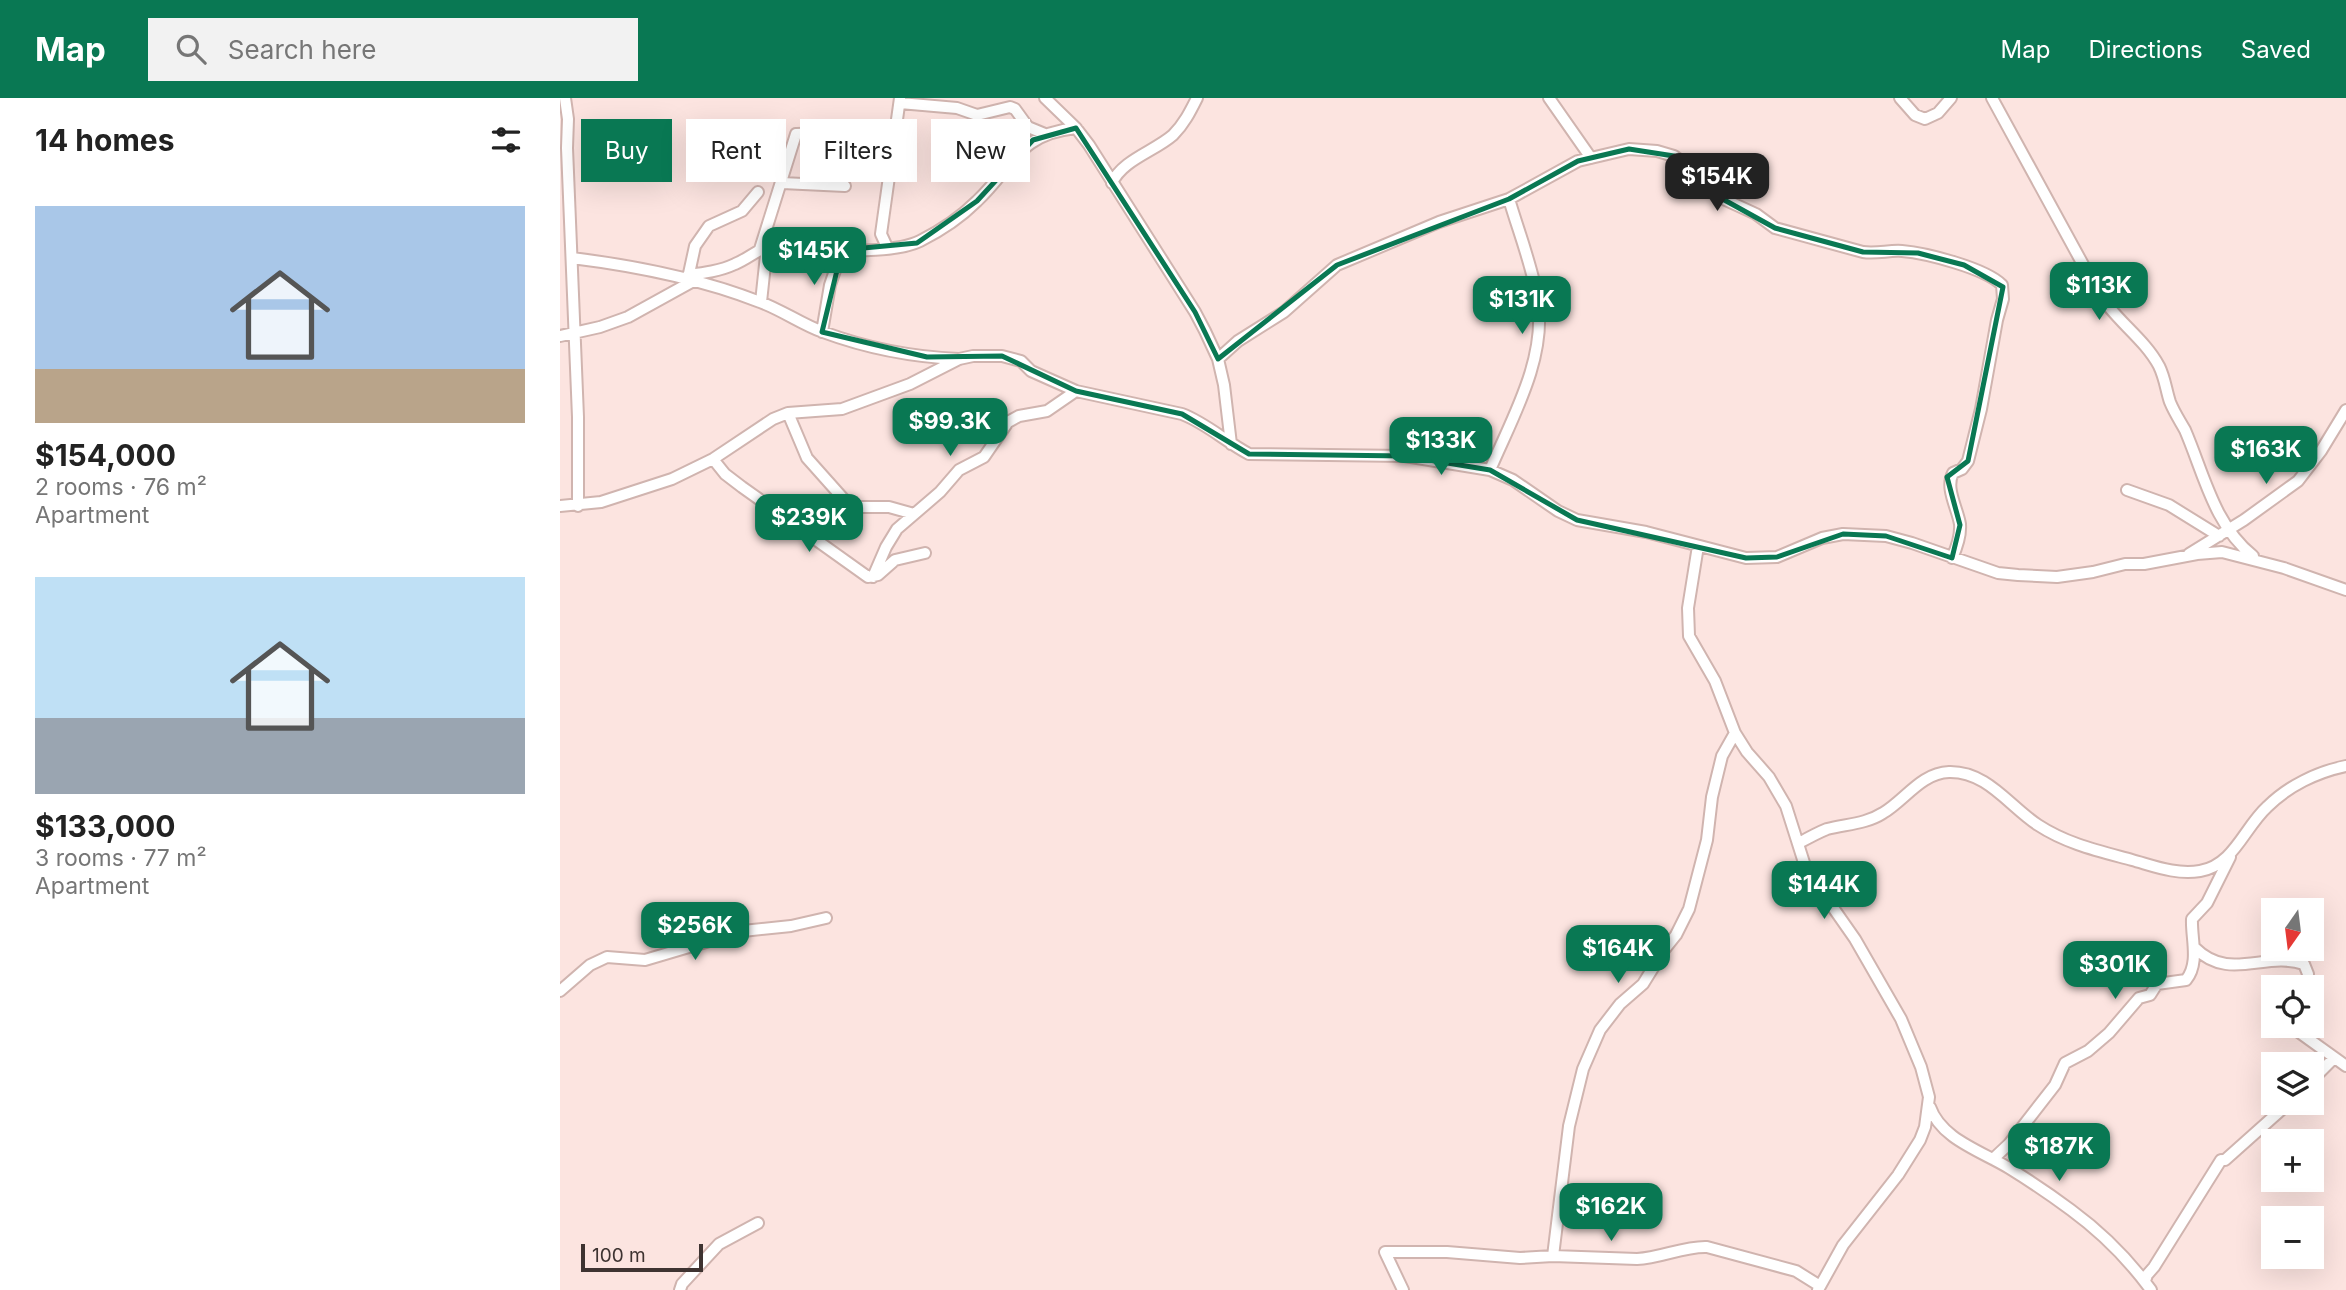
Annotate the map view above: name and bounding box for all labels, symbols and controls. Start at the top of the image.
search box [148,18,638,81]
text: Map [35,29,106,69]
icon: search [172,30,210,68]
text: Search here [228,34,376,65]
text: Map [2001,35,2050,64]
text: Directions [2088,35,2203,64]
text: Saved [2241,35,2311,64]
chip: Buy [581,119,672,182]
chip: Rent [686,119,786,182]
chip: Filters [800,119,917,182]
chip: New [931,119,1030,182]
icon: filters [487,121,525,159]
text: 14 homes [35,122,174,158]
pin: $154K [1668,153,1766,213]
text: $154K [1681,162,1753,190]
pin: $145K [765,228,863,287]
text: $145K [778,236,850,264]
icon: home [217,252,343,378]
pin: $113K [2050,262,2148,322]
text: $113K [2066,271,2132,299]
pin: $131K [1473,276,1571,336]
text: $131K [1489,285,1555,313]
pin: $99.3K [893,398,1007,458]
text: $99.3K [909,407,991,435]
pin: $133K [1392,418,1490,477]
text: $133K [1405,426,1477,454]
pin: $163K [2217,426,2315,486]
text: $163K [2230,435,2302,463]
text: $154,000 [35,437,176,473]
text: 2 rooms · 76 m² [35,473,207,501]
pin: $239K [760,494,858,554]
text: Apartment [35,501,149,529]
text: $239K [771,503,847,531]
icon: home [217,623,343,749]
text: $133,000 [35,808,176,844]
text: 3 rooms · 77 m² [35,844,207,872]
pin: $144K [1775,862,1873,921]
text: $144K [1788,870,1860,898]
text: Apartment [35,872,149,900]
north arrow [2261,898,2324,961]
map controls [2261,898,2324,1269]
pin: $256K [646,902,744,962]
text: $256K [657,911,733,939]
pin: $164K [1569,926,1667,985]
text: $164K [1582,934,1654,962]
pin: $301K [2066,942,2164,1001]
text: $301K [2079,950,2151,978]
button: locate [2261,975,2324,1038]
button: layers [2261,1052,2324,1115]
pin: $187K [2010,1124,2108,1183]
button: + [2261,1129,2324,1192]
text: $187K [2024,1132,2094,1160]
pin: $162K [1562,1184,1660,1243]
text: $162K [1576,1192,1646,1220]
button: − [2261,1206,2324,1269]
scale bar [581,1241,704,1273]
text: 100 m [592,1244,646,1267]

